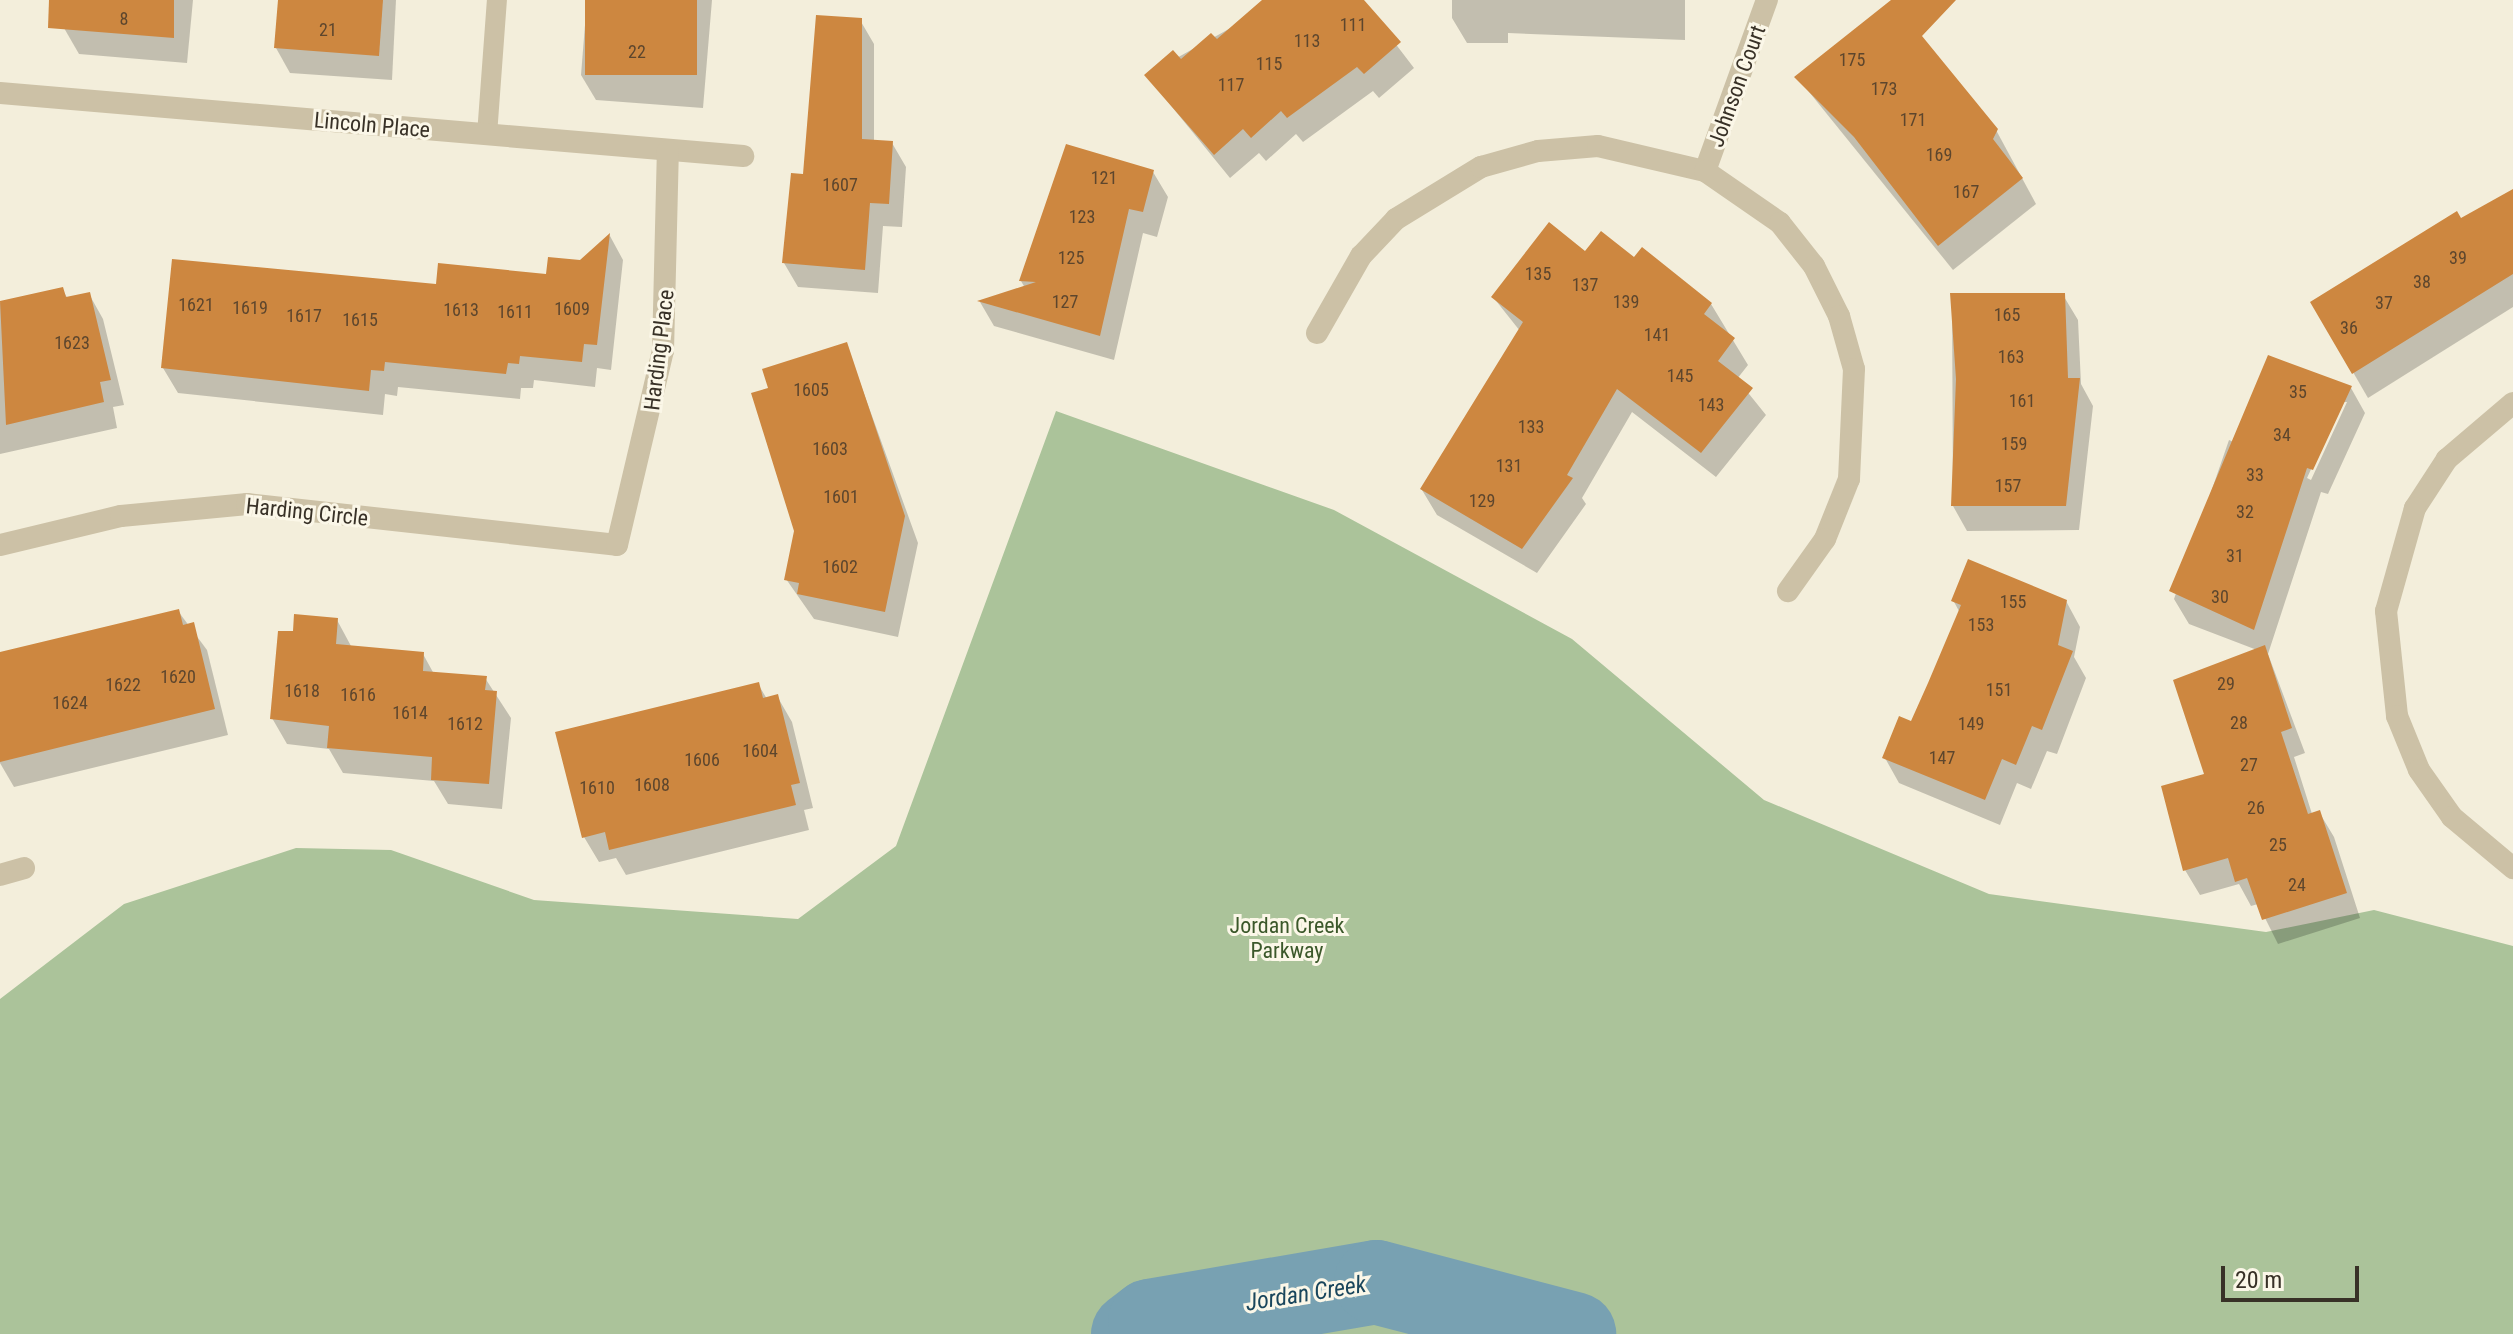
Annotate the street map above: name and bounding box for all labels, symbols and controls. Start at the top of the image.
house number: 8 [120,8,128,30]
house number: 111 [1340,14,1366,36]
house number: 21 [319,19,337,41]
street label: Johnson Court [1703,22,1771,150]
house number: 113 [1294,30,1320,52]
house number: 22 [628,41,646,63]
house number: 175 [1839,49,1865,71]
house number: 115 [1256,53,1282,75]
house number: 117 [1218,74,1244,96]
house number: 173 [1871,78,1897,100]
street label: Lincoln Place [313,107,431,143]
house number: 171 [1900,109,1926,131]
house number: 169 [1926,144,1952,166]
house number: 121 [1091,167,1117,189]
house number: 1607 [822,174,858,196]
house number: 167 [1953,181,1979,203]
house number: 123 [1069,206,1095,228]
house number: 125 [1058,247,1084,269]
house number: 39 [2449,247,2467,269]
house number: 135 [1525,263,1551,285]
house number: 38 [2413,271,2431,293]
house number: 137 [1572,274,1598,296]
street label: Harding Place [638,288,680,412]
house number: 127 [1052,291,1078,313]
house number: 139 [1613,291,1639,313]
house number: 37 [2375,292,2393,314]
house number: 1621 [178,294,214,316]
house number: 1619 [232,297,268,319]
house number: 1609 [554,298,590,320]
house number: 1613 [443,299,479,321]
house number: 1611 [497,301,533,323]
house number: 165 [1994,304,2020,326]
house number: 1617 [286,305,322,327]
house number: 1615 [342,309,378,331]
house number: 36 [2340,317,2358,339]
house number: 141 [1644,324,1670,346]
house number: 1623 [54,332,90,354]
house number: 163 [1998,346,2024,368]
house number: 145 [1667,365,1693,387]
house number: 1605 [793,379,829,401]
house number: 35 [2289,381,2307,403]
house number: 161 [2009,390,2035,412]
house number: 143 [1698,394,1724,416]
house number: 133 [1518,416,1544,438]
house number: 34 [2273,424,2291,446]
house number: 159 [2001,433,2027,455]
house number: 1603 [812,438,848,460]
house number: 131 [1496,455,1522,477]
house number: 33 [2246,464,2264,486]
house number: 157 [1995,475,2021,497]
house number: 1601 [823,486,859,508]
house number: 129 [1469,490,1495,512]
street label: Harding Circle [245,492,369,532]
house number: 32 [2236,501,2254,523]
house number: 31 [2226,545,2244,567]
house number: 1602 [822,556,858,578]
house number: 30 [2211,586,2229,608]
house number: 155 [2000,591,2026,613]
house number: 153 [1968,614,1994,636]
house number: 1620 [160,666,196,688]
house number: 29 [2217,673,2235,695]
house number: 1622 [105,674,141,696]
house number: 151 [1986,679,2012,701]
house number: 1618 [284,680,320,702]
house number: 1616 [340,684,376,706]
house number: 1624 [52,692,88,714]
house number: 1614 [392,702,428,724]
house number: 28 [2230,712,2248,734]
house number: 1612 [447,713,483,735]
house number: 149 [1958,713,1984,735]
house number: 1604 [742,740,778,762]
house number: 147 [1929,747,1955,769]
house number: 1606 [684,749,720,771]
house number: 27 [2240,754,2258,776]
house number: 1608 [634,774,670,796]
house number: 1610 [579,777,615,799]
house number: 26 [2247,797,2265,819]
house number: 25 [2269,834,2287,856]
house number: 24 [2288,874,2306,896]
park label: Jordan Creek Parkway [1230,912,1344,964]
scale bar [2225,1250,2363,1300]
text: 20 m [2235,1266,2282,1294]
water label: Jordan Creek [1244,1270,1368,1318]

